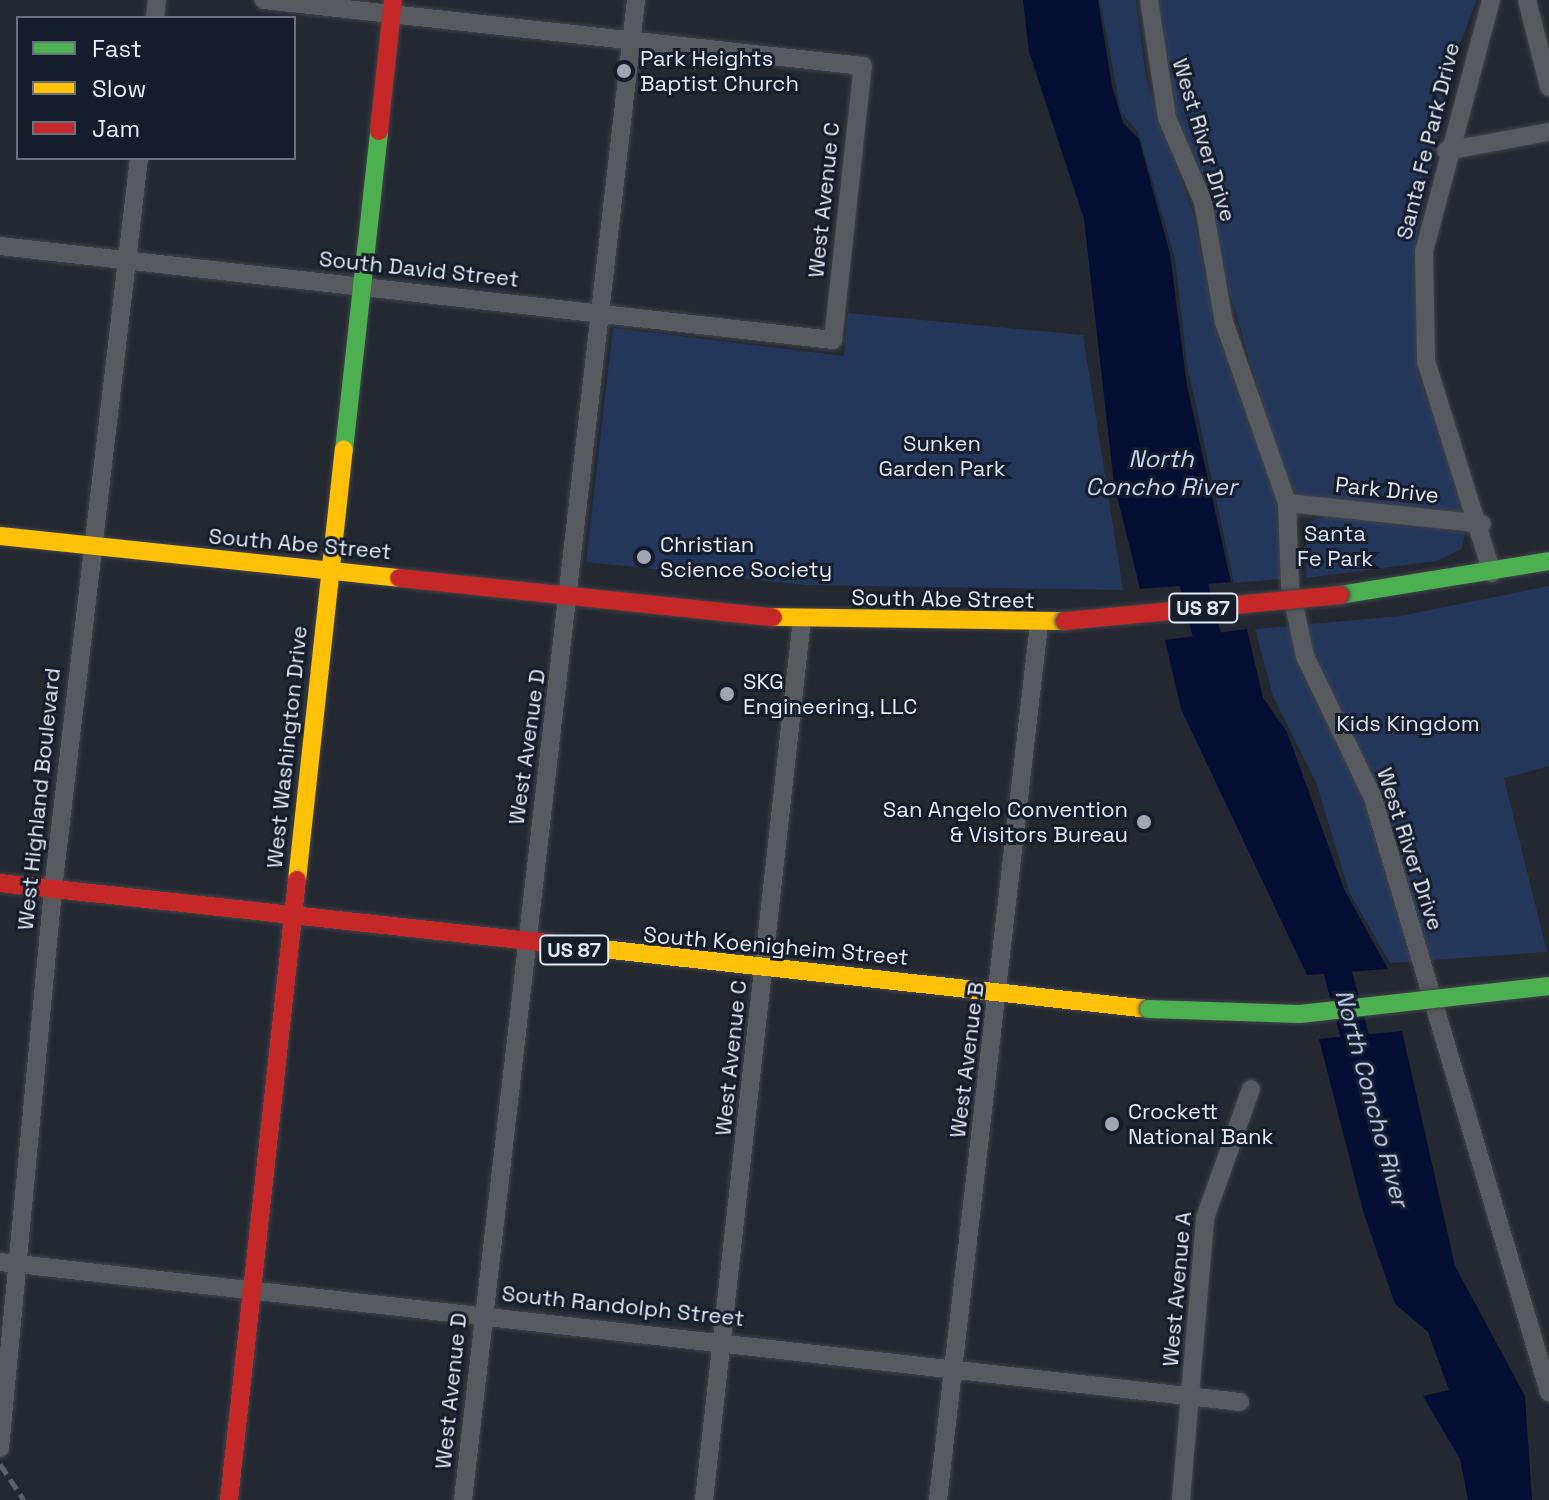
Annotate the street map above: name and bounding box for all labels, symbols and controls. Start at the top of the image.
legend [16,16,296,160]
text: Fast [92,33,142,64]
street label: Santa Fe Park Drive [1391,40,1465,242]
place label: Park Heights Baptist Church [640,45,799,96]
street label: West River Drive [1167,55,1241,225]
marker: Park Heights Baptist Church [615,62,633,80]
text: Slow [92,73,146,104]
text: Jam [92,113,140,144]
street label: West Avenue C [803,121,845,279]
street label: South David Street [318,245,520,293]
park label: Sunken Garden Park [878,430,1006,482]
water label: North Concho River [1085,445,1237,501]
street label: Park Drive [1334,471,1440,509]
park label: Santa Fe Park [1297,520,1373,572]
street label: South Abe Street [207,523,393,565]
place label: Christian Science Society [660,531,832,582]
marker: Christian Science Society [635,548,653,566]
street label: South Abe Street [851,584,1035,614]
road number: US 87 [1167,592,1239,624]
street label: West Washington Drive [261,624,313,870]
street label: West Highland Boulevard [12,667,66,931]
street label: West Avenue D [503,667,551,827]
place label: SKG Engineering, LLC [743,668,918,720]
marker: SKG Engineering, LLC [718,685,736,703]
park label: Kids Kingdom [1336,711,1480,737]
street label: West River Drive [1371,764,1449,934]
place label: San Angelo Convention & Visitors Bureau [883,796,1128,848]
marker: San Angelo Convention & Visitors Bureau [1135,813,1153,831]
street label: South Koenigheim Street [642,921,910,971]
road number: US 87 [538,934,610,966]
street label: West Avenue C [710,979,752,1137]
street label: West Avenue B [944,980,990,1140]
water label: North Concho River [1329,986,1415,1210]
place label: Crockett National Bank [1128,1098,1273,1150]
marker: Crockett National Bank [1103,1115,1121,1133]
street label: West Avenue A [1157,1210,1197,1368]
street label: South Randolph Street [501,1280,745,1332]
street label: West Avenue D [430,1312,472,1470]

